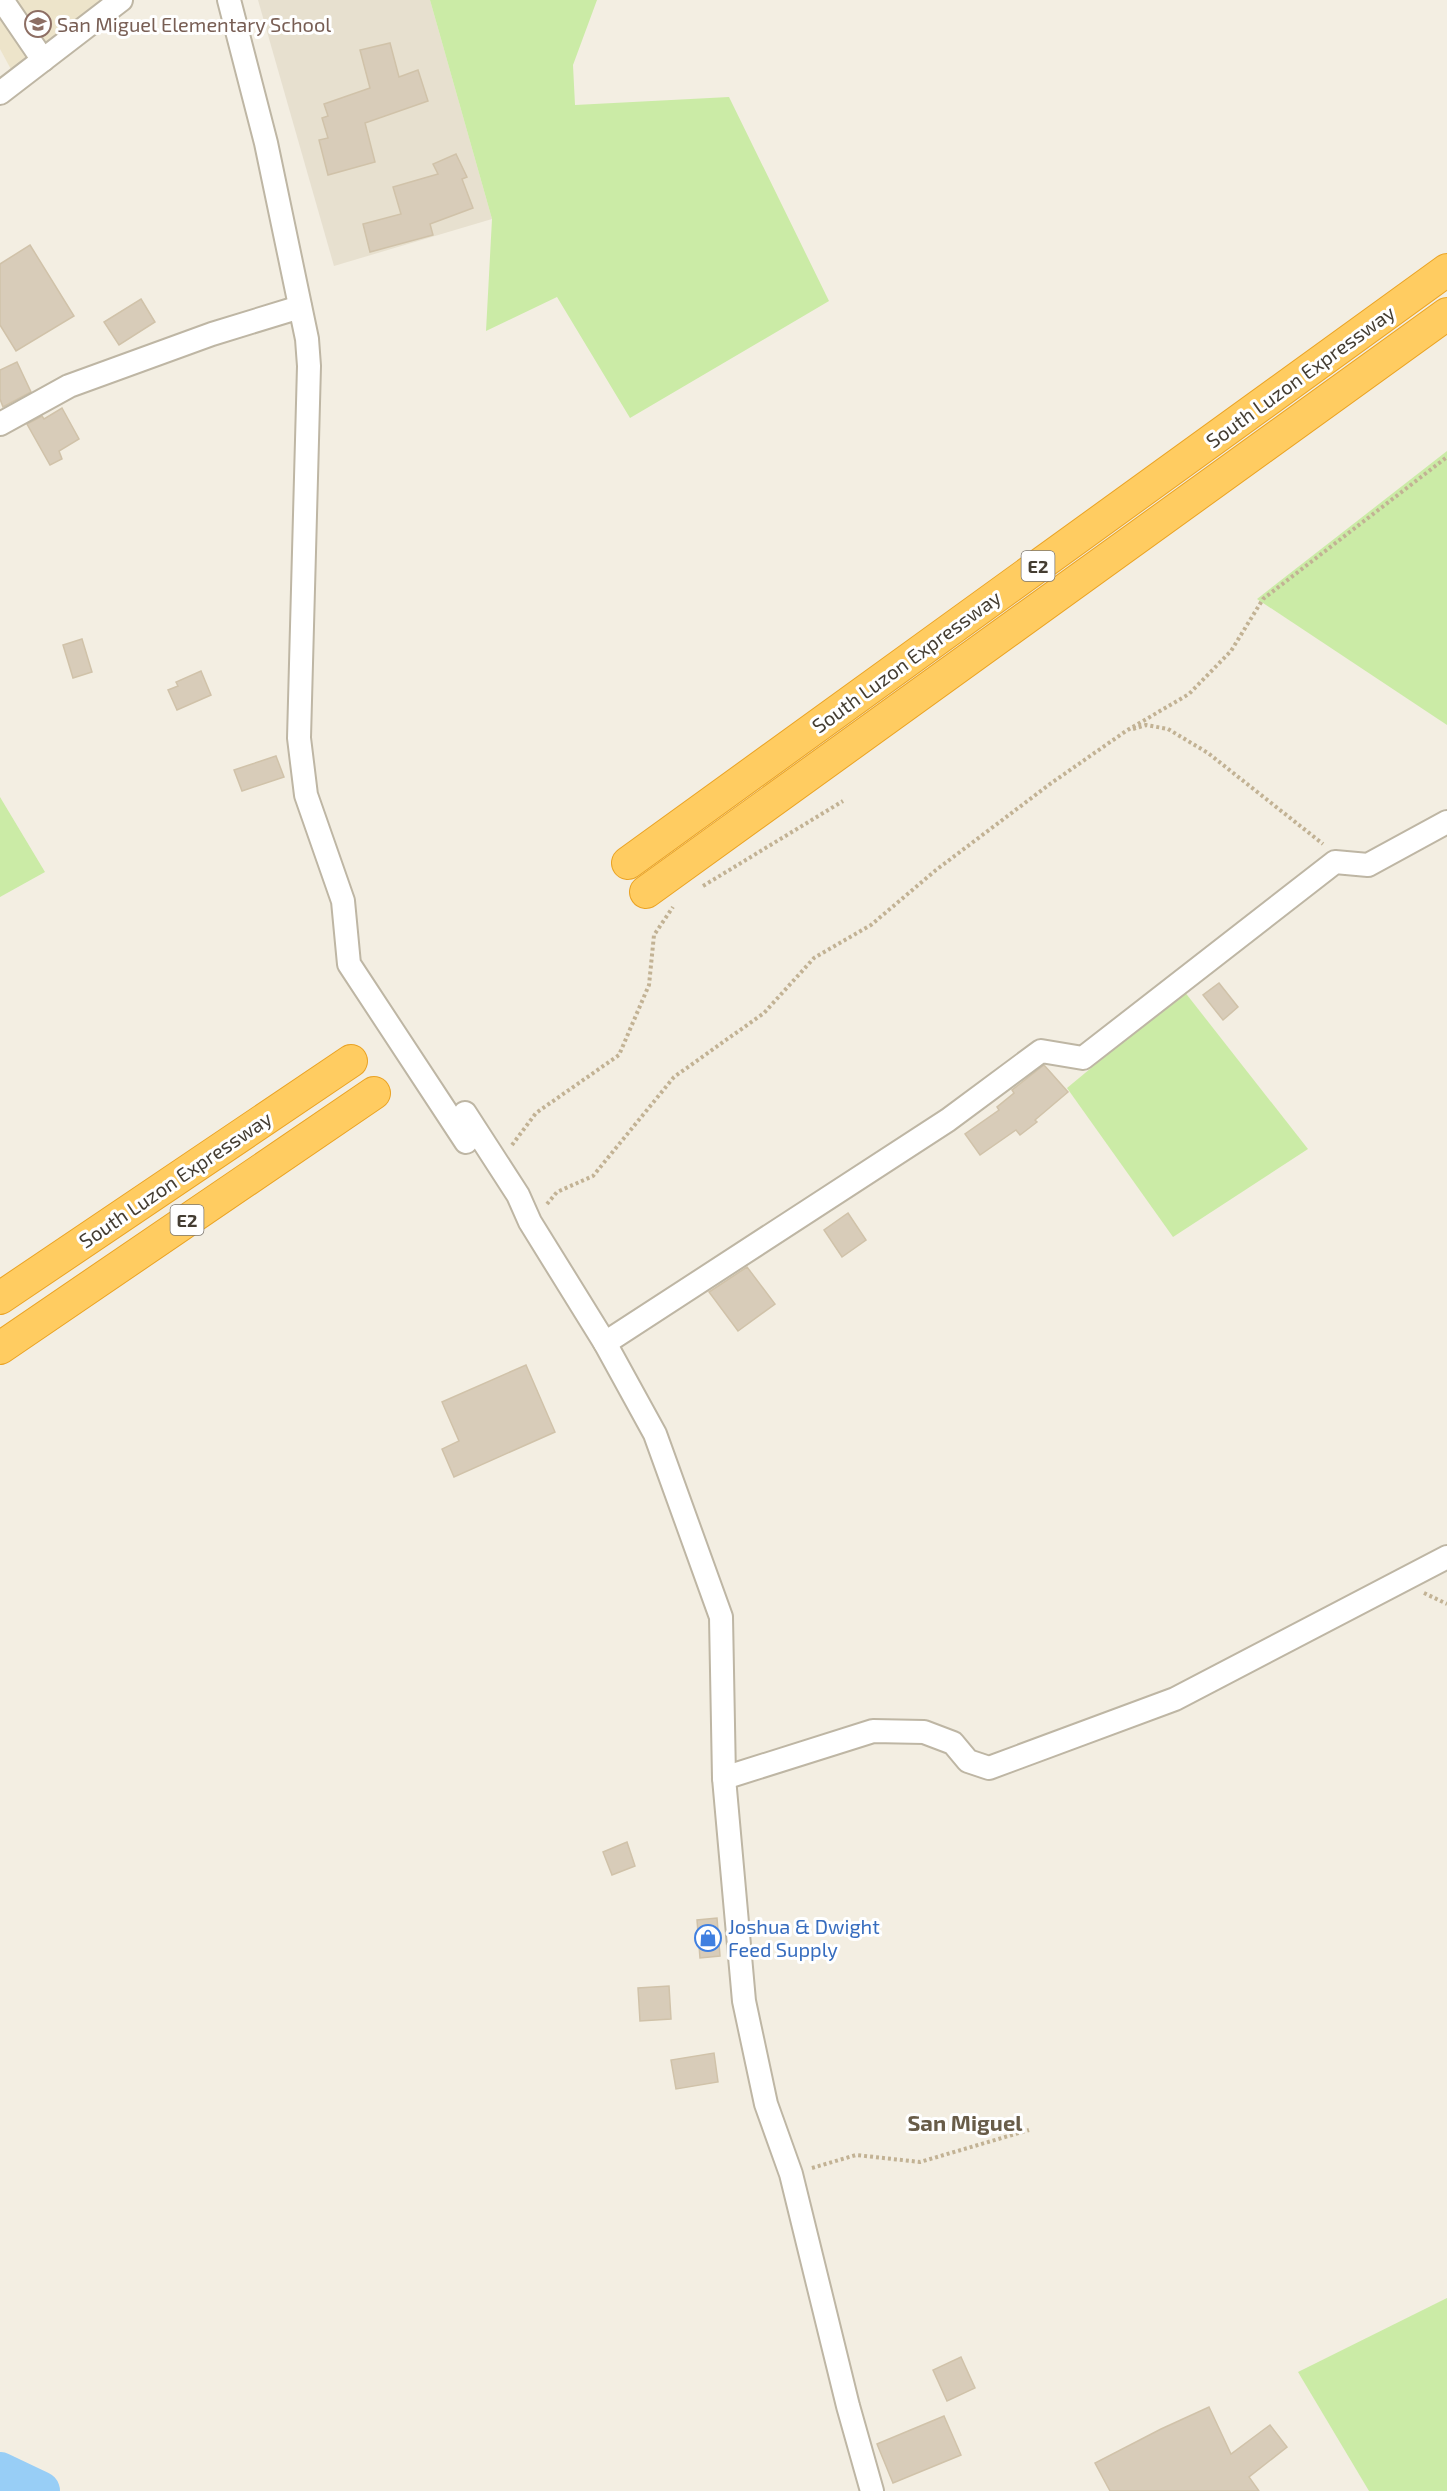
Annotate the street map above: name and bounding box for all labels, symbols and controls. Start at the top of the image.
school or university icon: San Miguel Elementary School [23,9,53,39]
place label: San Miguel Elementary School [57,12,331,36]
street label: South Luzon Expressway [1201,299,1399,452]
road number: E2 [1022,551,1054,581]
street label: South Luzon Expressway [807,584,1005,737]
street label: South Luzon Expressway [74,1105,276,1252]
road number: E2 [170,1205,204,1235]
place label: Joshua & Dwight Feed Supply [728,1914,880,1961]
shop icon: Joshua & Dwight Feed Supply [693,1923,723,1953]
district label: San Miguel [907,2109,1023,2135]

